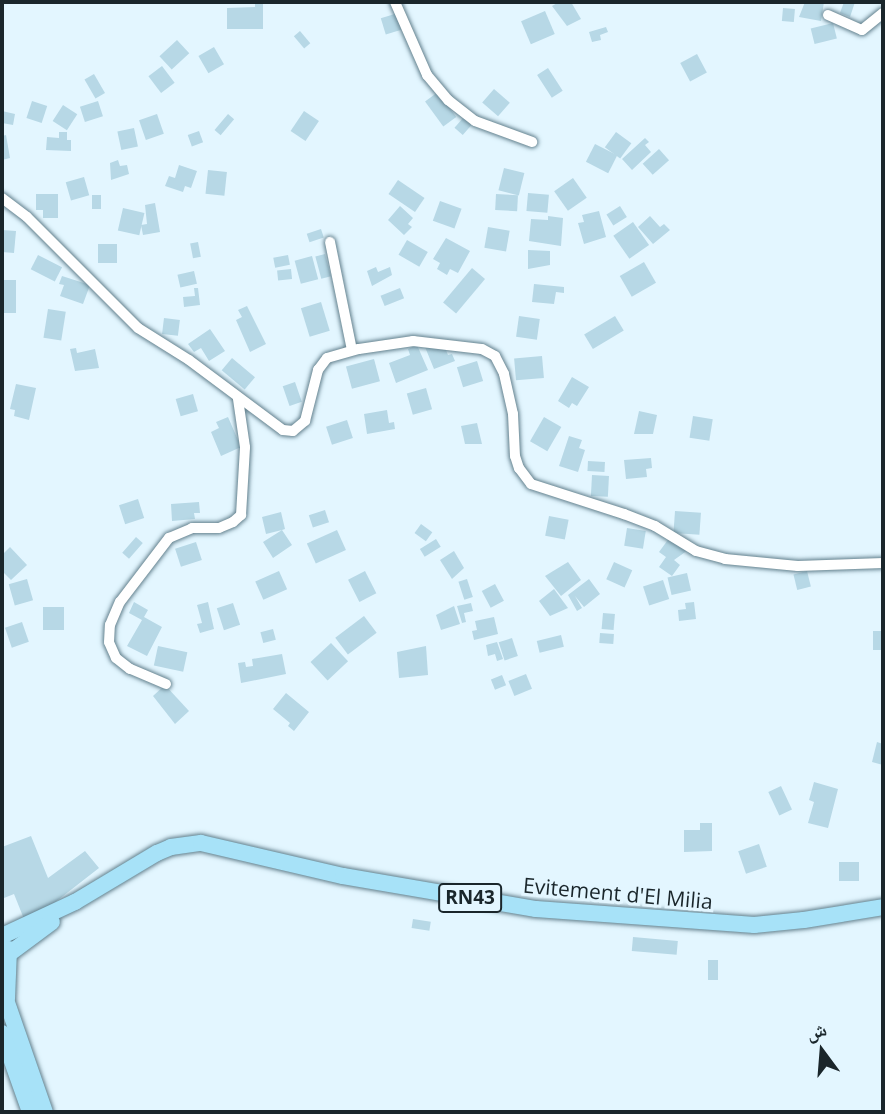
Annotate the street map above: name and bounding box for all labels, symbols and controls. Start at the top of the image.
street label: Evitement d'El Milia [522,872,714,914]
road number: RN43 [437,882,503,914]
north arrow [787,1016,857,1086]
text: ش [803,1016,829,1046]

